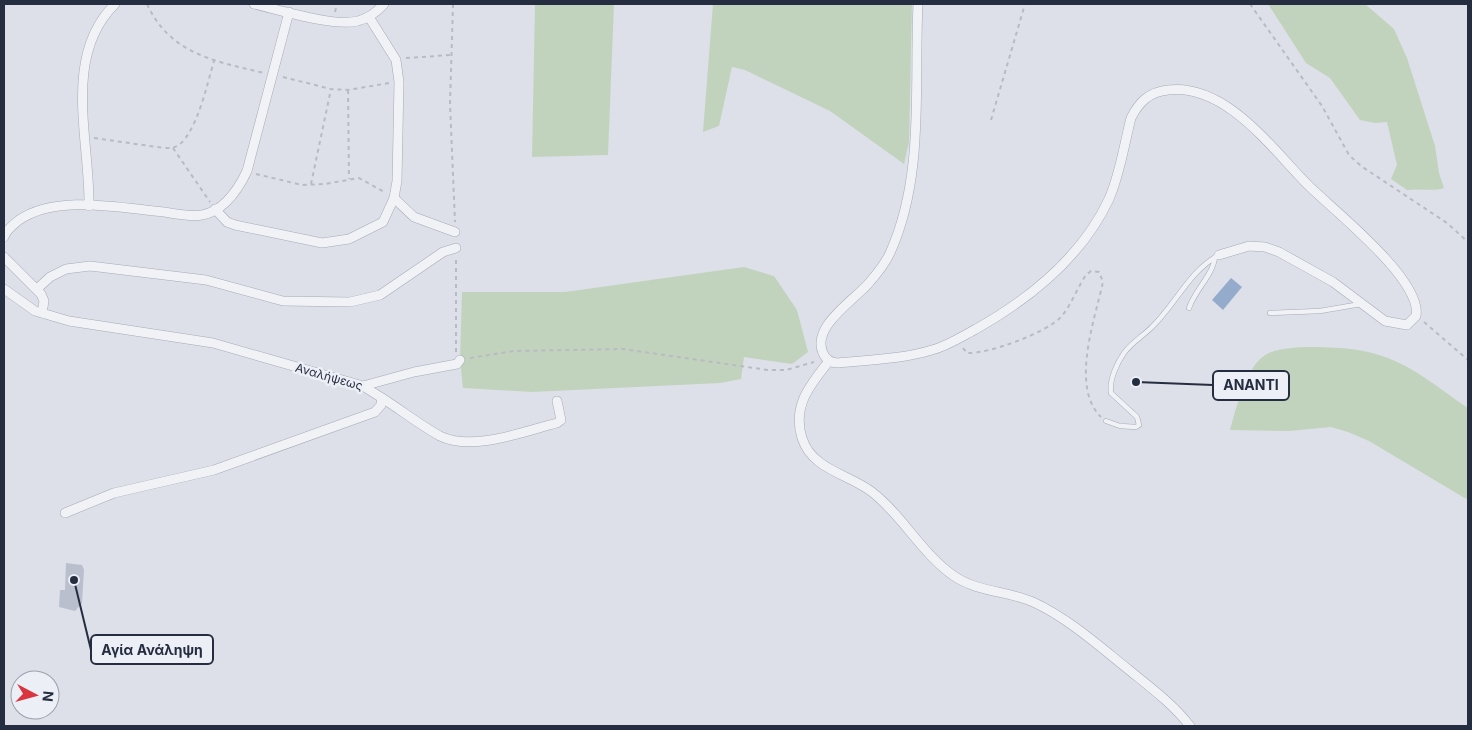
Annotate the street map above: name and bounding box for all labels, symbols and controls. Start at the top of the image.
street label: Αναλήψεως [294,360,365,393]
callout: ΑΝΑΝΤΙ [1213,371,1289,400]
text: ΑΝΑΝΤΙ [1223,376,1279,393]
callout: Αγία Ανάληψη [91,635,213,664]
text: Αγία Ανάληψη [101,641,203,658]
north arrow [10,670,60,720]
text: N [39,690,57,703]

